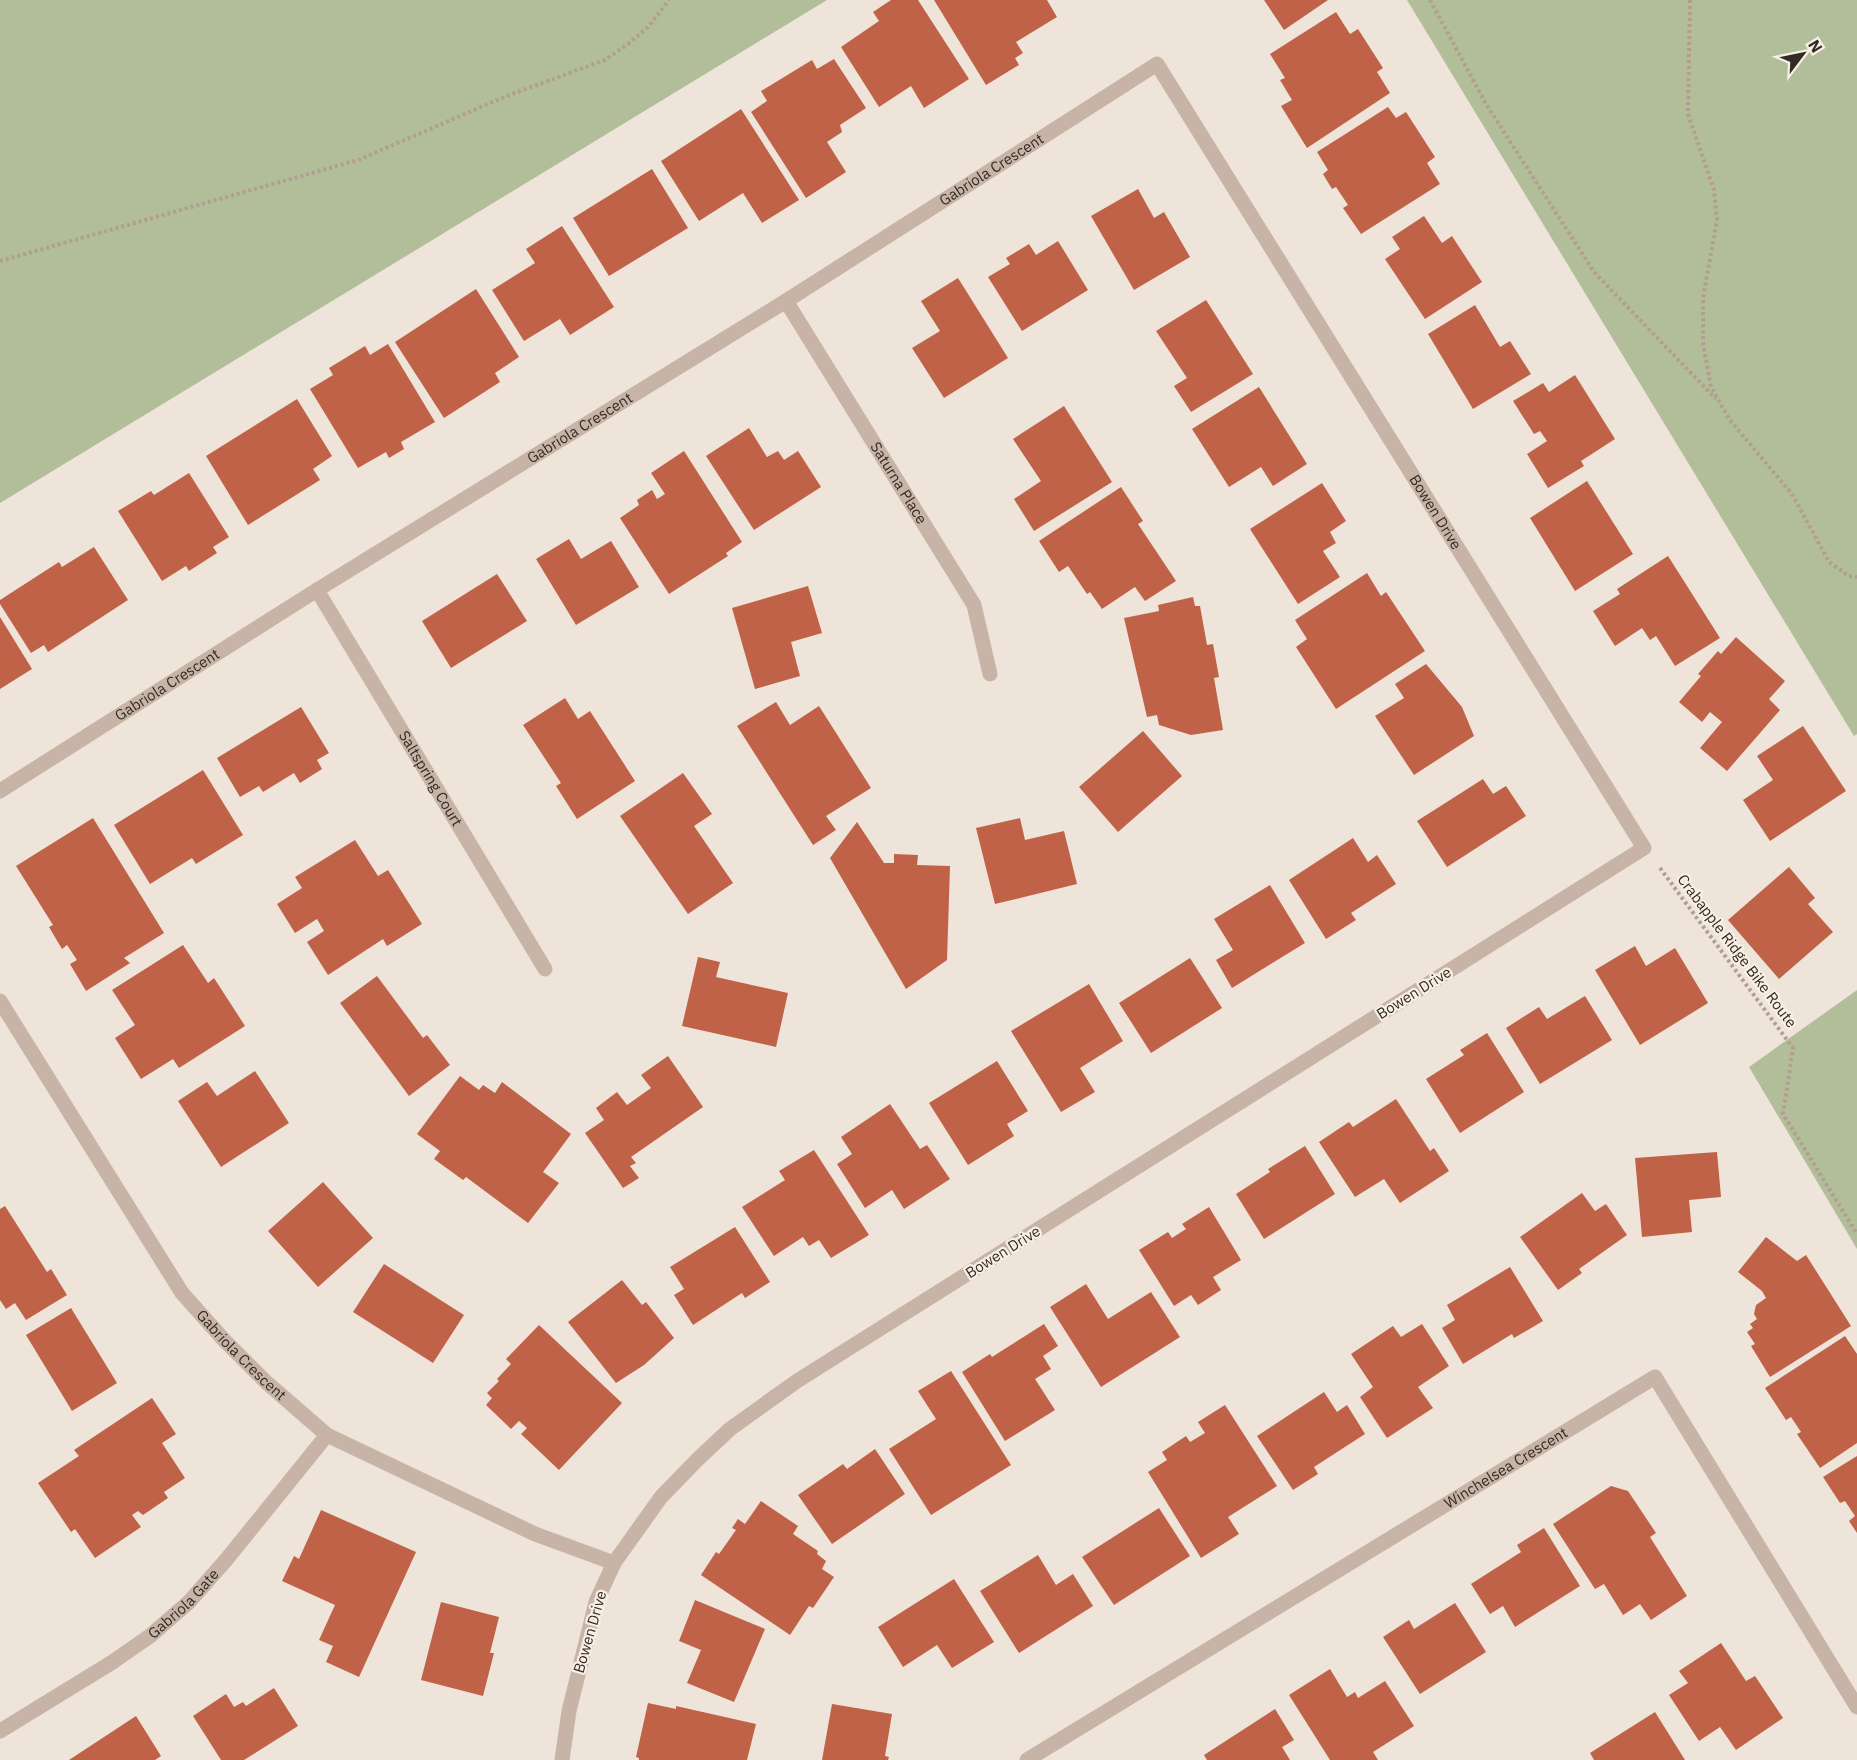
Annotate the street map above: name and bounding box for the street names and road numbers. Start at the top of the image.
street label: Gabriola Crescent [935,129,1047,210]
street label: Gabriola Crescent [523,388,636,467]
street label: Saturna Place [866,438,932,527]
street label: Bowen Drive [1405,471,1466,553]
street label: Gabriola Crescent [111,644,223,725]
street label: Saltspring Court [395,727,467,830]
street label: Crabapple Ridge Bike Route [1674,870,1801,1031]
street label: Bowen Drive [1373,962,1455,1023]
street label: Bowen Drive [962,1221,1044,1282]
street label: Gabriola Crescent [192,1306,290,1404]
street label: Winchelsea Crescent [1441,1423,1571,1512]
street label: Gabriola Gate [144,1565,223,1643]
street label: Bowen Drive [569,1589,610,1675]

